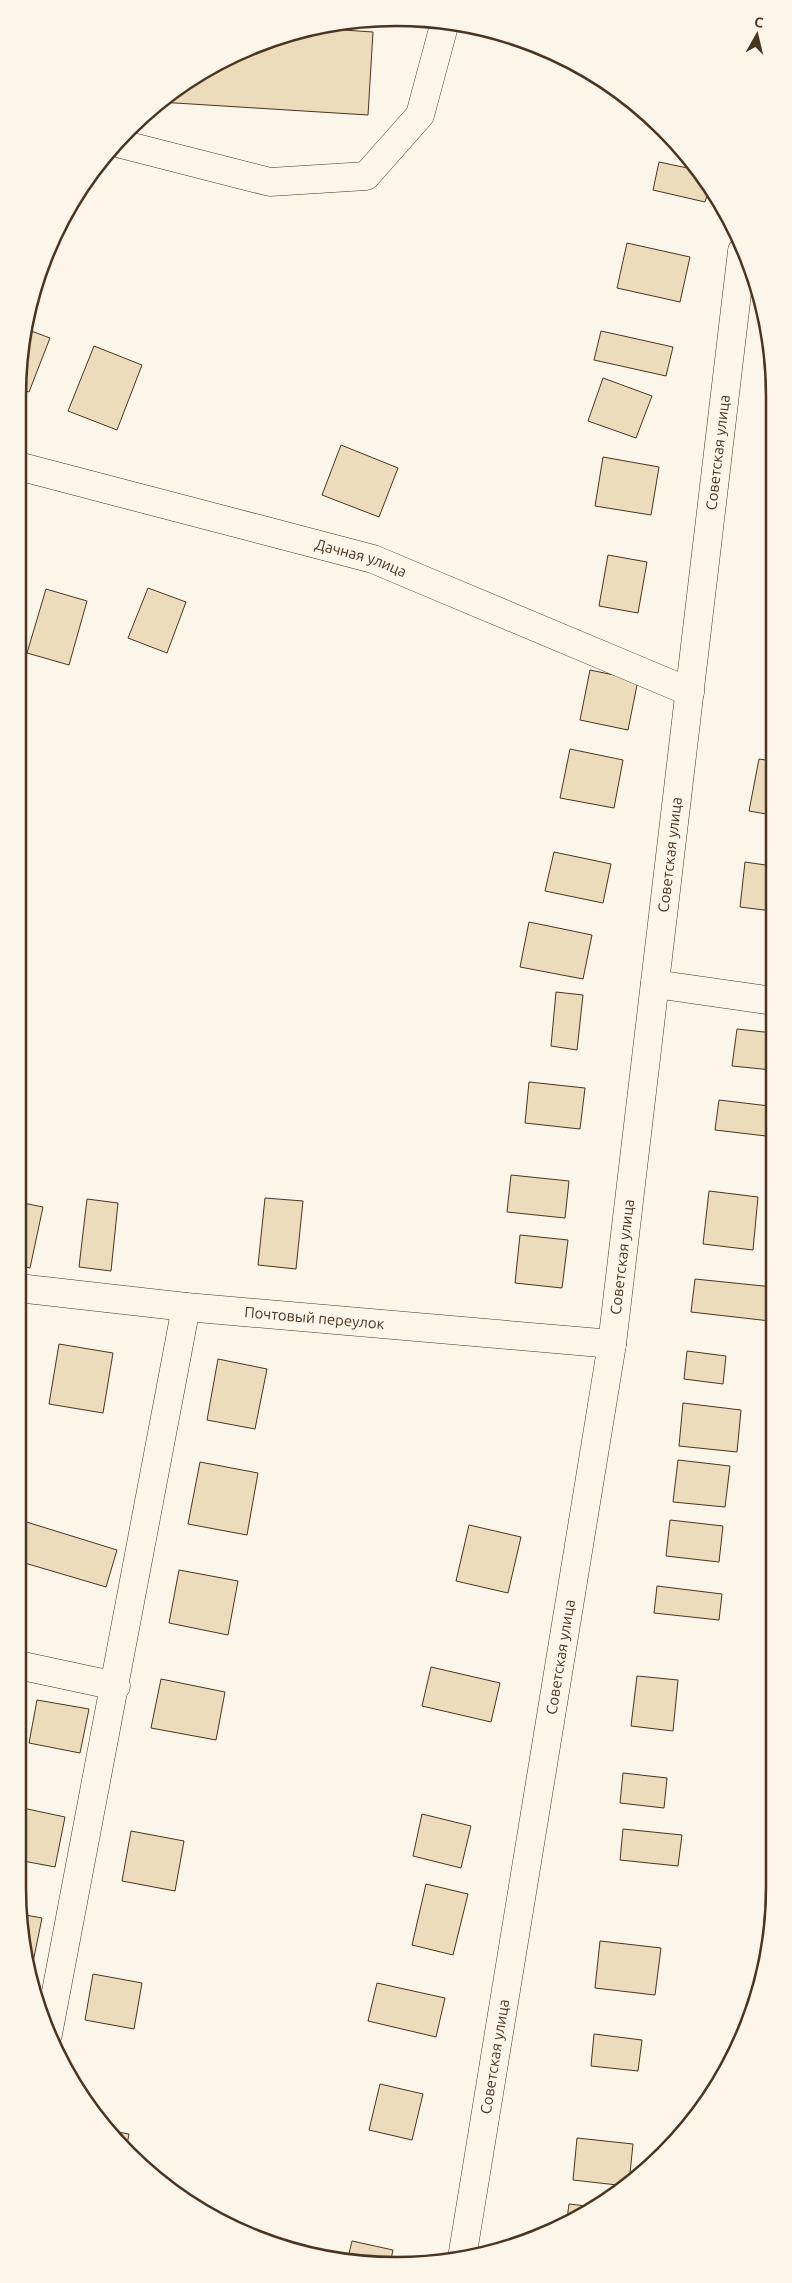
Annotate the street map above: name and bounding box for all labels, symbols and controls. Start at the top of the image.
north arrow [732,10,782,60]
text: С [753,14,764,31]
street label: Советская улица [702,394,733,511]
street label: Дачная улица [313,535,409,580]
street label: Советская улица [654,796,685,913]
street label: Советская улица [607,1198,637,1315]
street label: Почтовый переулок [244,1303,385,1332]
street label: Советская улица [542,1598,578,1716]
street label: Советская улица [477,1998,512,2115]

